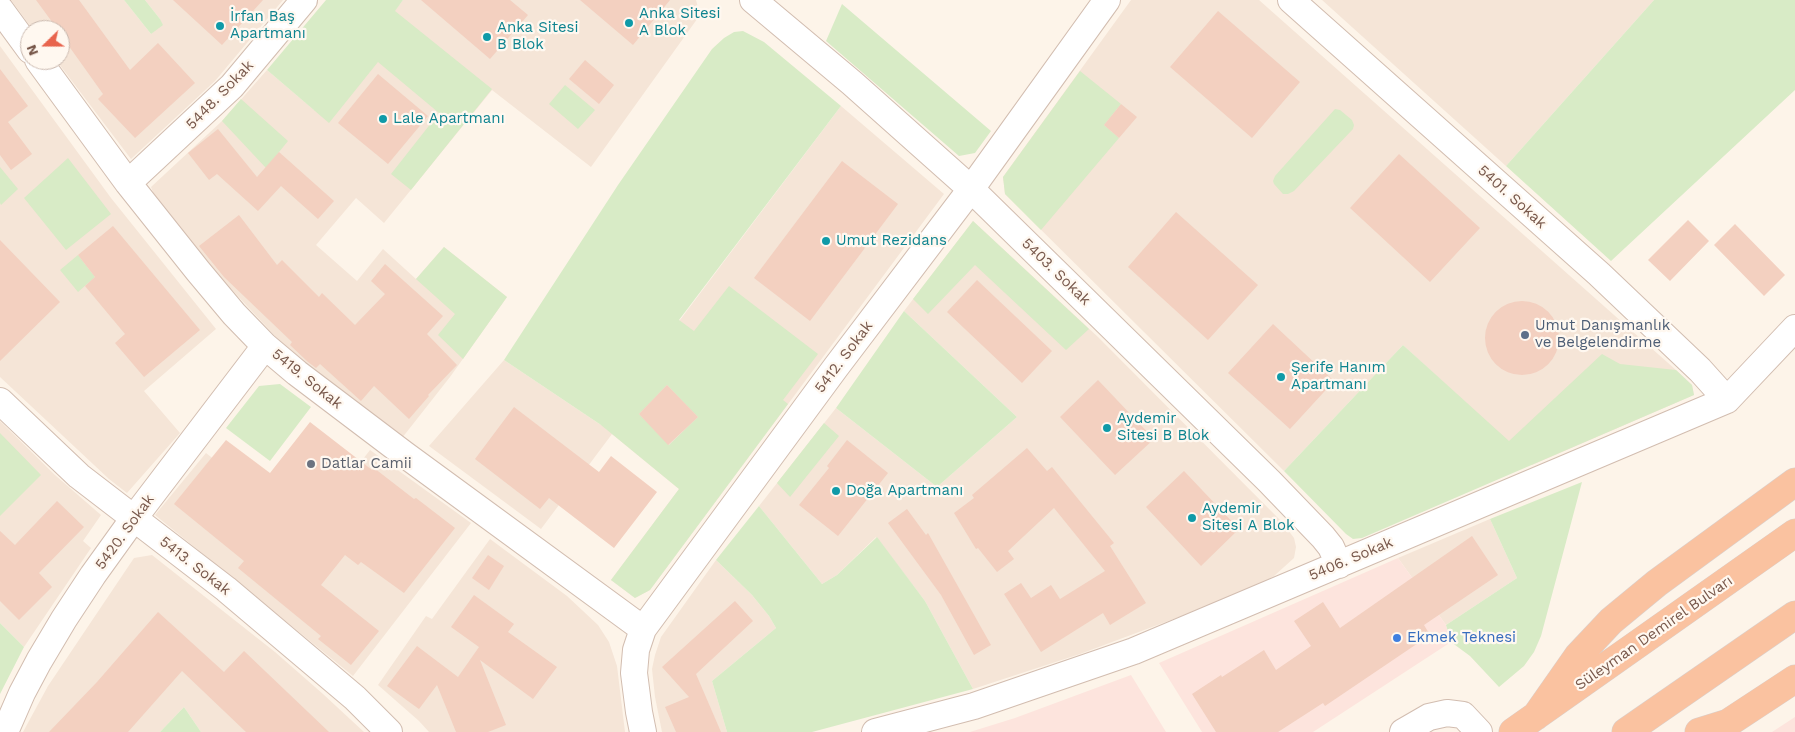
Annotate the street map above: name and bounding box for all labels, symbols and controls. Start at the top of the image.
place label: Anka Sitesi A Blok [639,5,721,40]
place label: İrfan Baş Apartmanı [230,8,306,43]
marker: Anka Sitesi A Blok [623,17,635,29]
place label: Anka Sitesi B Blok [497,19,579,54]
north arrow [20,20,70,70]
marker: İrfan Baş Apartmanı [214,20,226,32]
marker: Anka Sitesi B Blok [481,31,493,43]
text: N [23,42,41,58]
street label: 5448. Sokak [182,57,258,133]
place label: Lale Apartmanı [393,110,505,128]
marker: Lale Apartmanı [377,113,389,125]
street label: 5401. Sokak [1474,161,1550,233]
place label: Umut Rezidans [836,232,947,250]
marker: Umut Rezidans [820,235,832,247]
street label: 5403. Sokak [1018,235,1094,309]
place label: Umut Danışmanlık ve Belgelendirme [1535,317,1670,352]
street label: 5412. Sokak [811,318,877,396]
marker: Umut Danışmanlık ve Belgelendirme [1519,329,1531,341]
street label: 5419. Sokak [268,345,346,413]
place label: Şerife Hanım Apartmanı [1291,359,1386,394]
marker: Şerife Hanım Apartmanı [1275,371,1287,383]
place label: Aydemir Sitesi B Blok [1117,410,1209,445]
marker: Aydemir Sitesi B Blok [1101,422,1113,434]
place label: Datlar Camii [321,455,412,473]
marker: Datlar Camii [305,458,317,470]
place label: Doğa Apartmanı [846,482,963,500]
marker: Doğa Apartmanı [830,485,842,497]
street label: 5420. Sokak [92,491,158,573]
place label: Aydemir Sitesi A Blok [1202,500,1294,535]
marker: Aydemir Sitesi A Blok [1186,512,1198,524]
street label: 5413. Sokak [156,533,234,599]
street label: 5406. Sokak [1306,533,1396,585]
street label: Süleyman Demirel Bulvarı [1572,572,1736,694]
place label: Ekmek Teknesi [1407,629,1516,647]
marker: Ekmek Teknesi [1391,632,1403,644]

